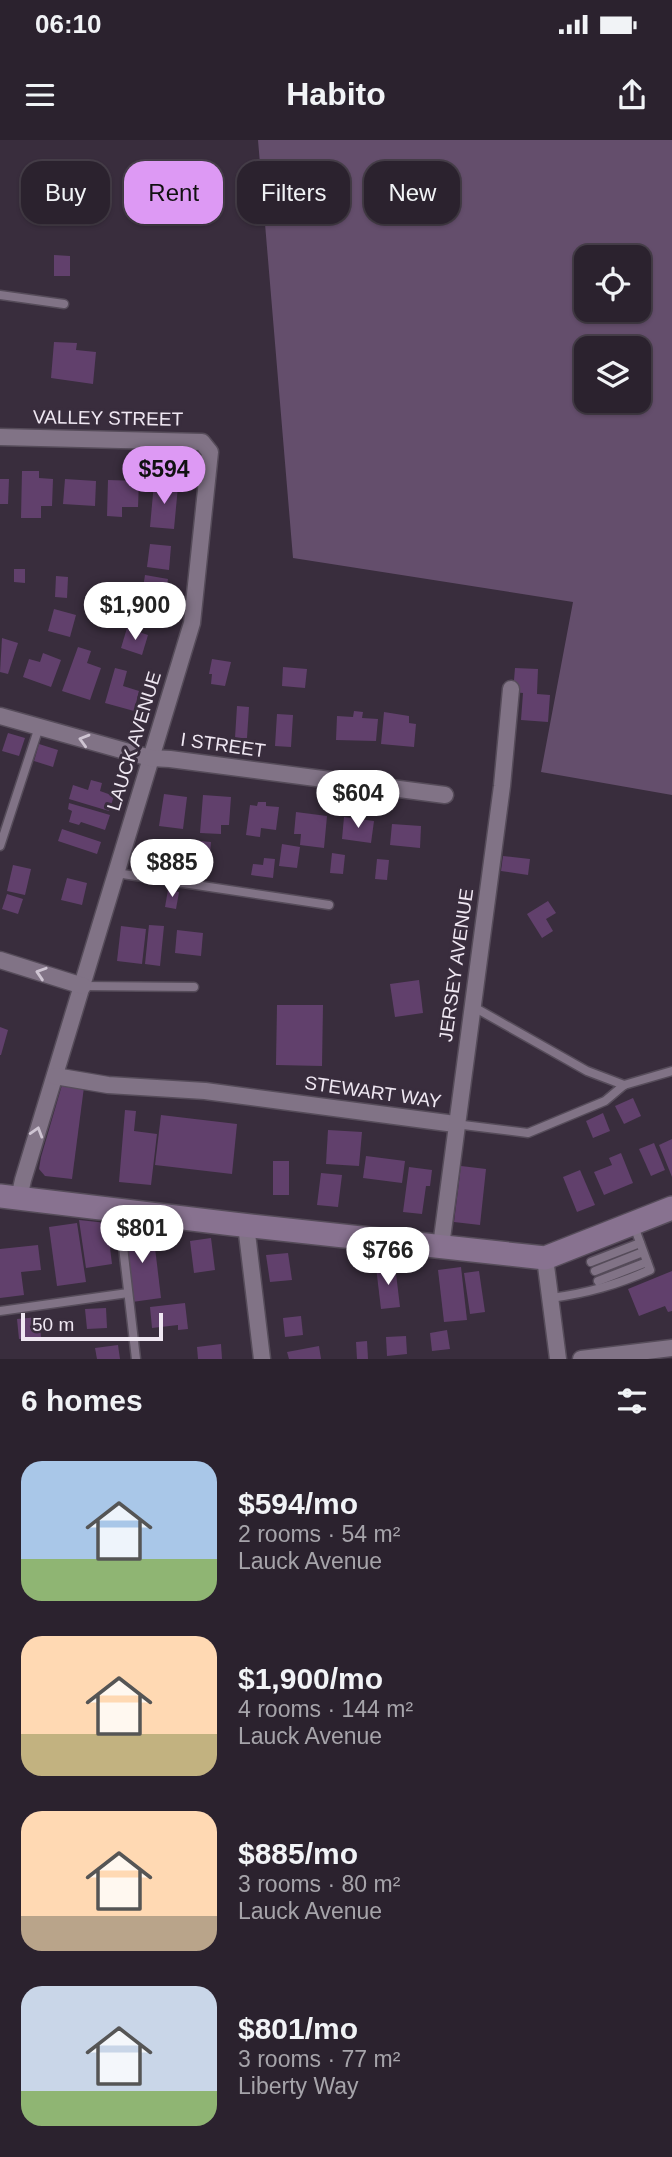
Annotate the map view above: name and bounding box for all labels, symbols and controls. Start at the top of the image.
text: 06:10 [35,9,102,39]
icon: menu [21,76,59,114]
text: Habito [286,76,386,112]
icon: share [613,76,651,114]
chip: Buy [21,161,110,224]
chip: Rent [124,161,223,224]
chip: Filters [237,161,350,224]
chip: New [364,161,460,224]
map controls [574,245,651,413]
button: locate [574,245,651,322]
button: layers [574,336,651,413]
street label: VALLEY STREET [33,406,184,430]
pin: $594 [123,446,205,506]
text: $594 [138,456,190,482]
pin: $1,900 [78,582,192,642]
text: $1,900 [100,592,170,618]
street label: LAUCK AVENUE [103,669,165,813]
street label: I STREET [179,729,267,761]
one-way arrow [78,733,90,748]
pin: $604 [317,770,399,830]
text: $604 [332,780,384,806]
pin: $885 [131,840,213,899]
text: $885 [146,849,198,875]
street label: JERSEY AVENUE [435,887,477,1043]
one-way arrow [36,966,48,981]
street label: STEWART WAY [303,1072,443,1112]
one-way arrow [29,1127,44,1139]
pin: $801 [101,1206,183,1265]
text: $801 [116,1215,168,1241]
pin: $766 [347,1228,429,1287]
text: $766 [362,1237,414,1263]
scale bar [21,1310,163,1342]
text: 50 m [32,1314,74,1335]
icon: filters [613,1382,651,1420]
text: 6 homes [21,1384,143,1417]
text: $594/mo [238,1487,358,1520]
icon: home [77,1489,161,1573]
text: 2 rooms · 54 m² [238,1521,400,1547]
text: Lauck Avenue [238,1548,382,1574]
text: $1,900/mo [238,1662,383,1695]
icon: home [77,1664,161,1748]
text: 4 rooms · 144 m² [238,1696,413,1722]
text: Lauck Avenue [238,1723,382,1749]
text: $885/mo [238,1837,358,1870]
icon: home [77,1839,161,1923]
text: 3 rooms · 80 m² [238,1871,400,1897]
text: Lauck Avenue [238,1898,382,1924]
text: $801/mo [238,2012,358,2045]
icon: home [77,2014,161,2098]
text: 3 rooms · 77 m² [238,2046,400,2072]
text: Liberty Way [238,2073,359,2099]

